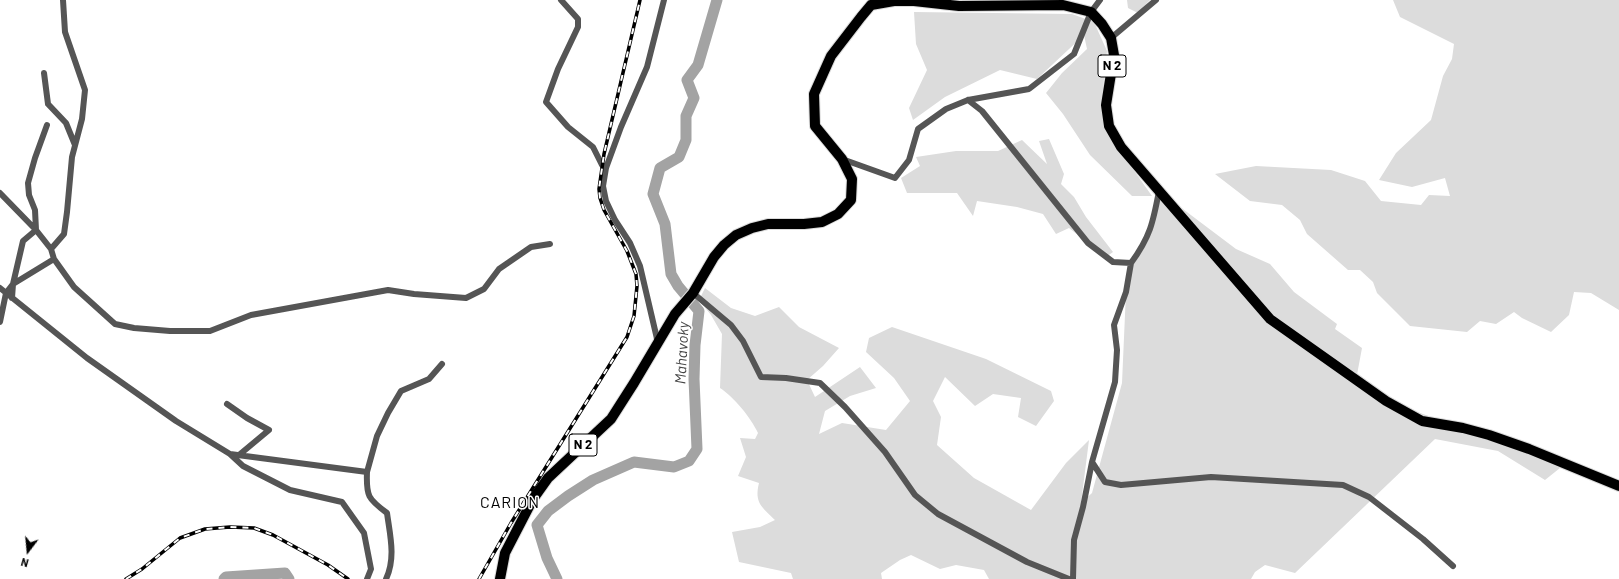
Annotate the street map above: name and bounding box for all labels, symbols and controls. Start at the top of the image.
road number: N 2 [1098,55,1126,77]
water label: Mahavoky [671,321,693,385]
road number: N 2 [569,434,597,456]
district label: CARION [480,493,540,513]
north arrow [8,531,48,571]
text: N [19,556,30,570]

